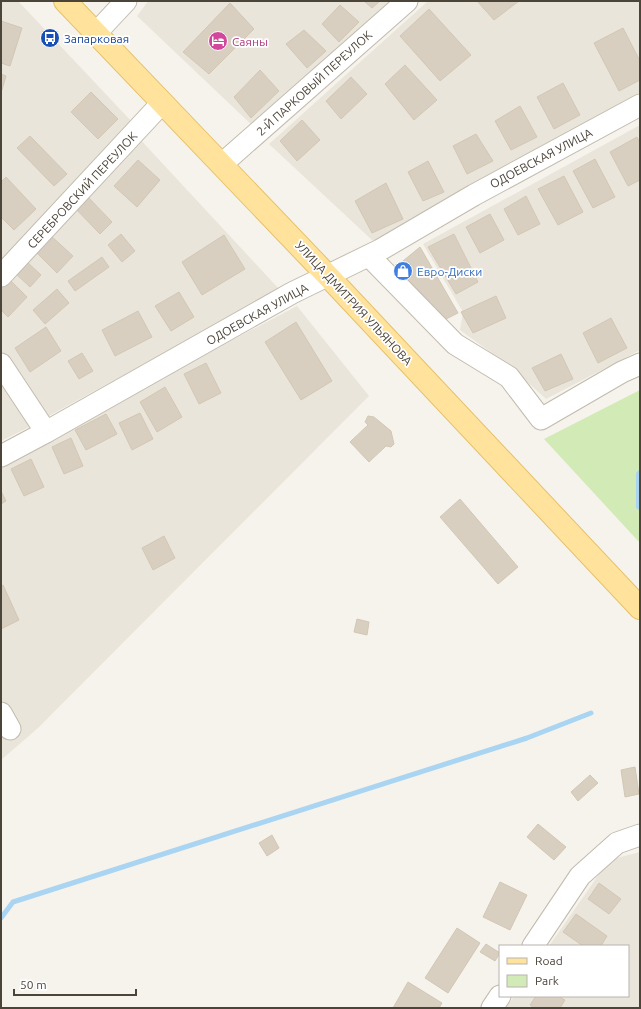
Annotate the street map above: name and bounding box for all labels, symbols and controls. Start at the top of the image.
bus stop icon: Запарковая [39,27,61,49]
street label: 2-Й ПАРКОВЫЙ ПЕРЕУЛОК [254,27,375,138]
hotel icon: Саяны [207,30,229,52]
place label: Запарковая [64,32,129,45]
place label: Саяны [232,35,268,48]
street label: ОДОЕВСКАЯ УЛИЦА [488,125,595,190]
street label: СЕРЕБРОВСКИЙ ПЕРЕУЛОК [25,129,140,251]
street label: УЛИЦА ДМИТРИЯ УЛЬЯНОВА [293,238,415,368]
shop icon: Евро-Диски [392,260,414,282]
place label: Евро-Диски [417,265,482,278]
street label: ОДОЕВСКАЯ УЛИЦА [204,281,310,347]
legend [499,945,629,997]
text: Road [535,954,563,967]
scale bar [14,971,136,997]
text: Park [535,974,559,987]
text: 50 m [20,978,47,991]

